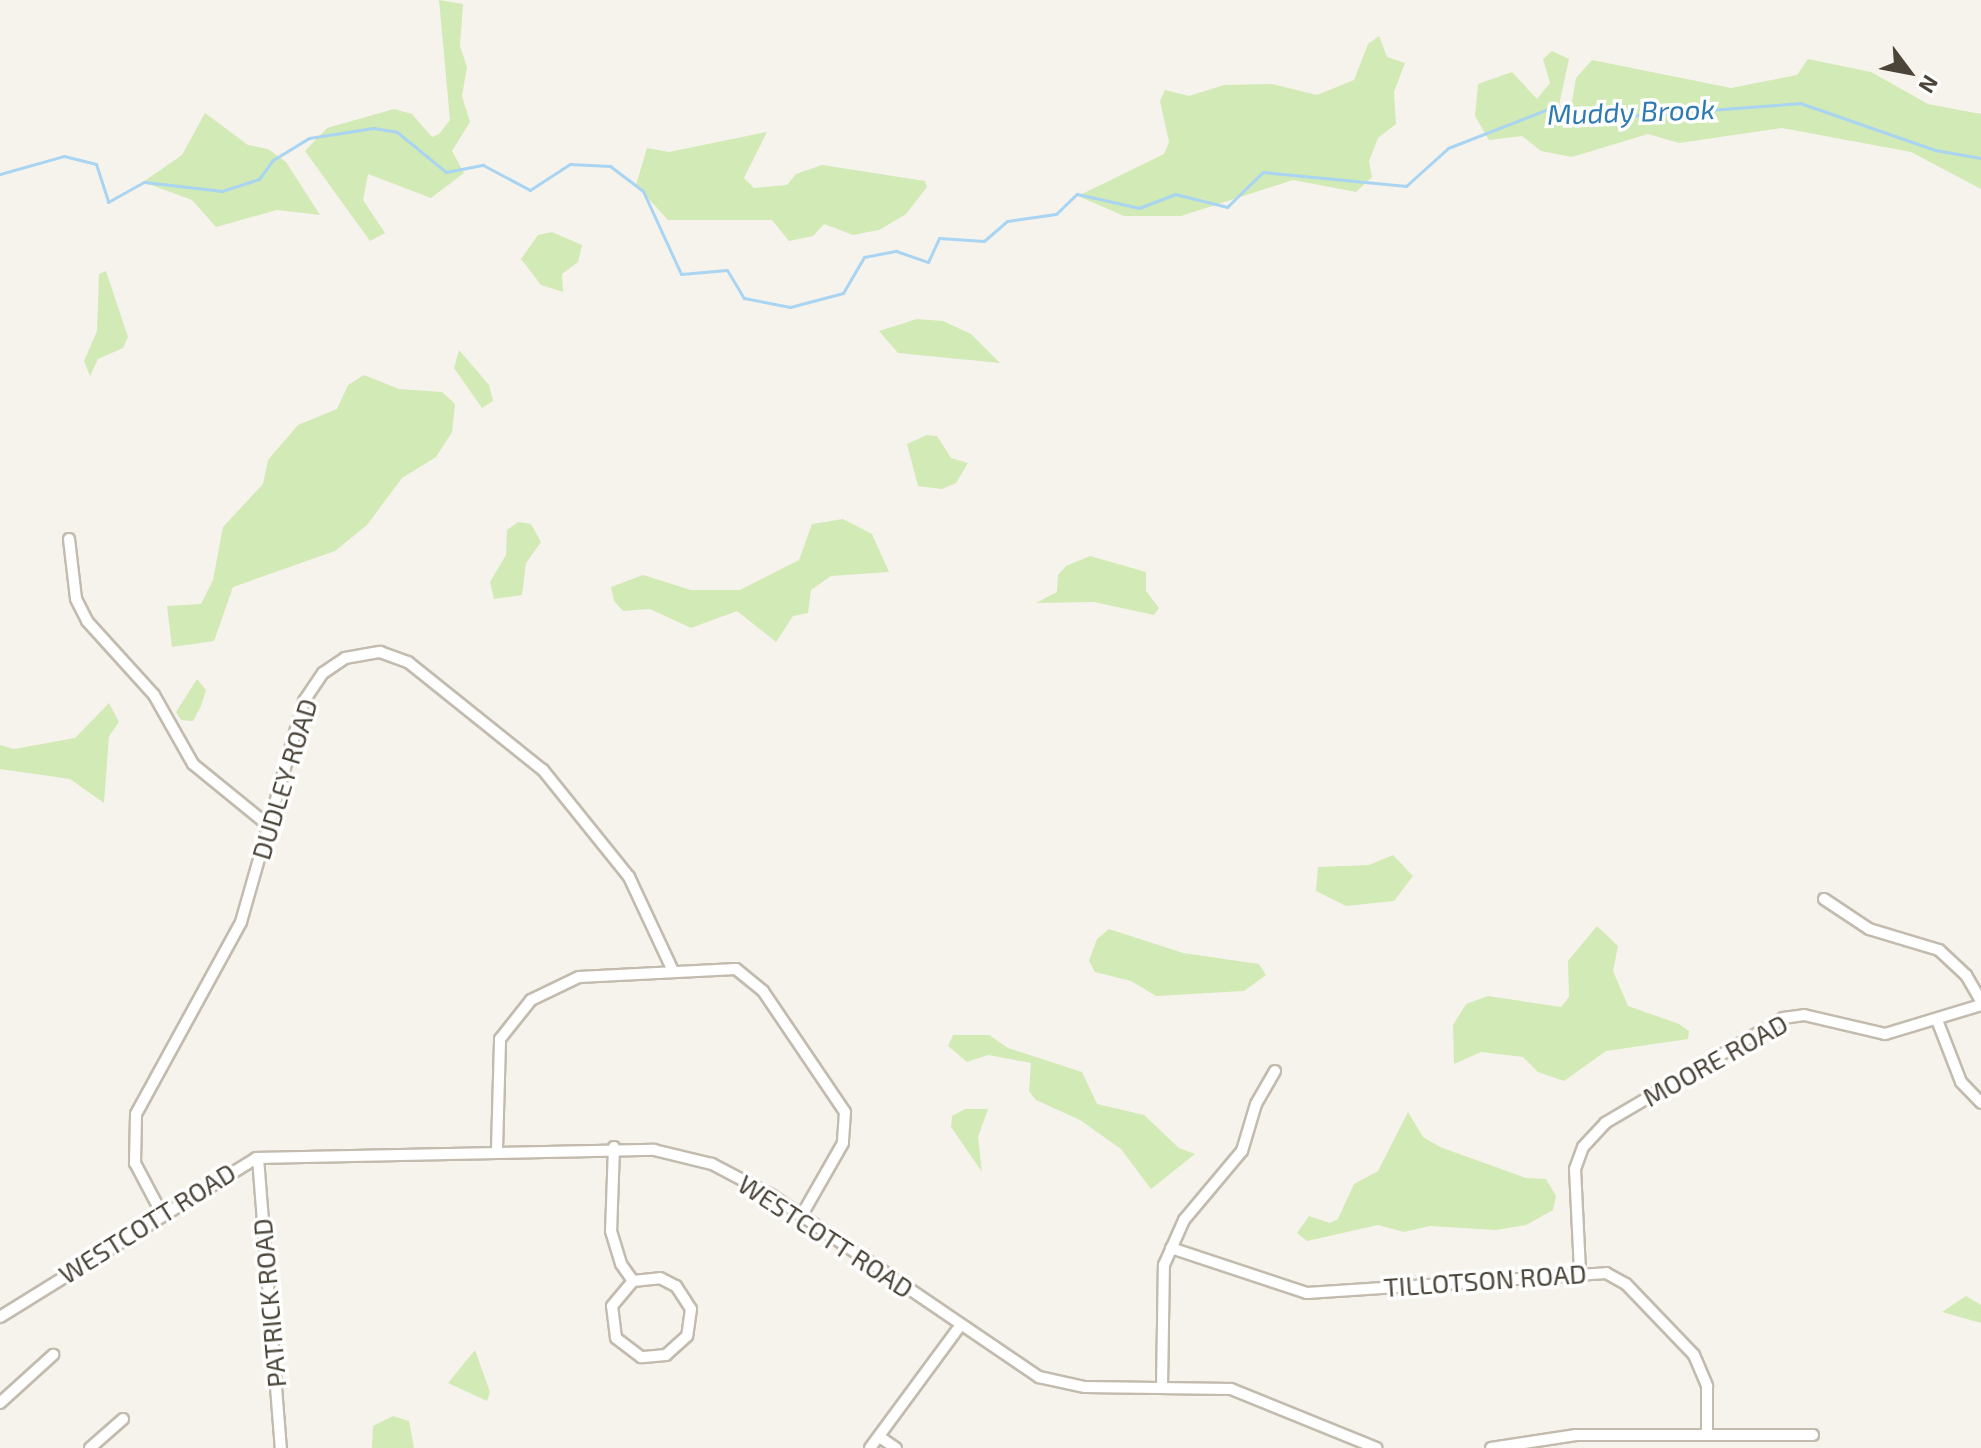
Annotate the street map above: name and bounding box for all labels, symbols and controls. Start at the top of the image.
north arrow [1869,32,1949,112]
text: N [1914,71,1945,98]
water label: Muddy Brook [1546,91,1716,131]
street label: DUDLEY ROAD [245,695,323,863]
street label: MOORE ROAD [1637,1007,1793,1113]
street label: WESTCOTT ROAD [53,1156,241,1290]
street label: WESTCOTT ROAD [732,1168,920,1304]
street label: PATRICK ROAD [246,1217,292,1389]
street label: TILLOTSON ROAD [1383,1257,1587,1303]

